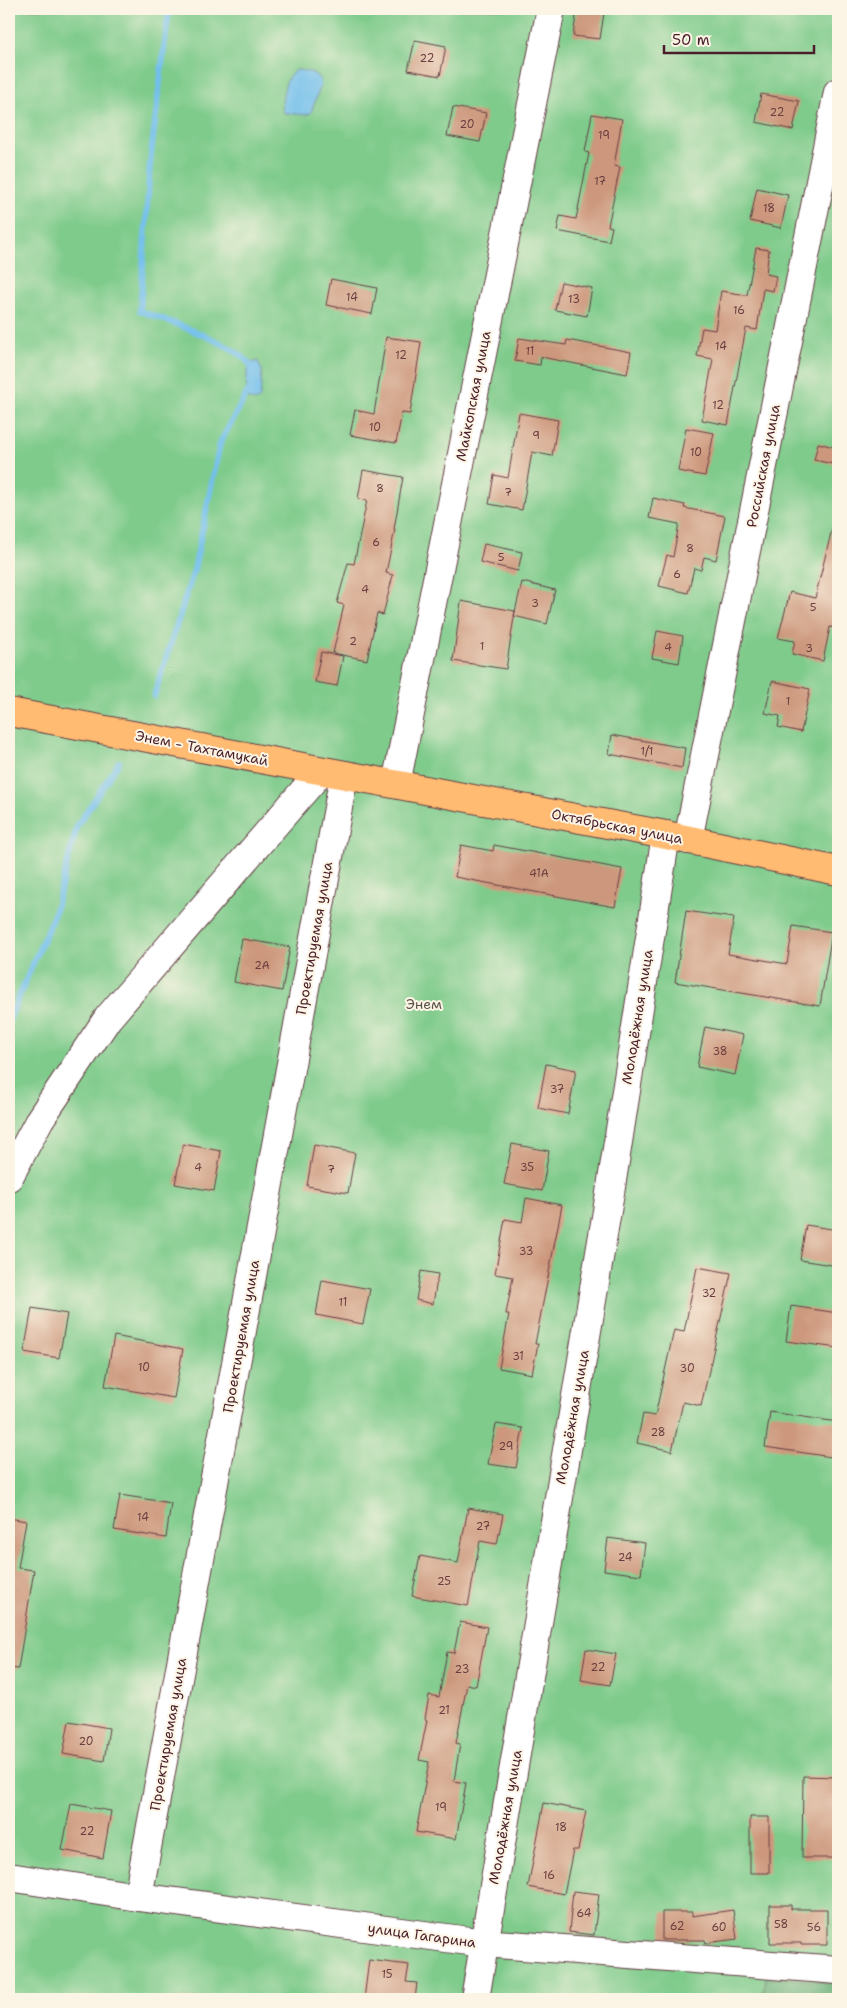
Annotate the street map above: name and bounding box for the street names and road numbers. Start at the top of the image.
street label: Майкопская улица [452,329,495,463]
street label: Российская улица [742,403,784,529]
street label: Энем - Тахтамукай [134,726,270,770]
street label: Октябрьская улица [550,804,684,848]
street label: Проектируемая улица [292,860,336,1016]
street label: Молодёжная улица [617,948,657,1086]
street label: Проектируемая улица [219,1258,263,1414]
street label: Молодёжная улица [551,1348,593,1486]
street label: Проектируемая улица [146,1656,190,1812]
street label: Молодёжная улица [484,1748,526,1886]
street label: улица Гагарина [367,1919,477,1952]

